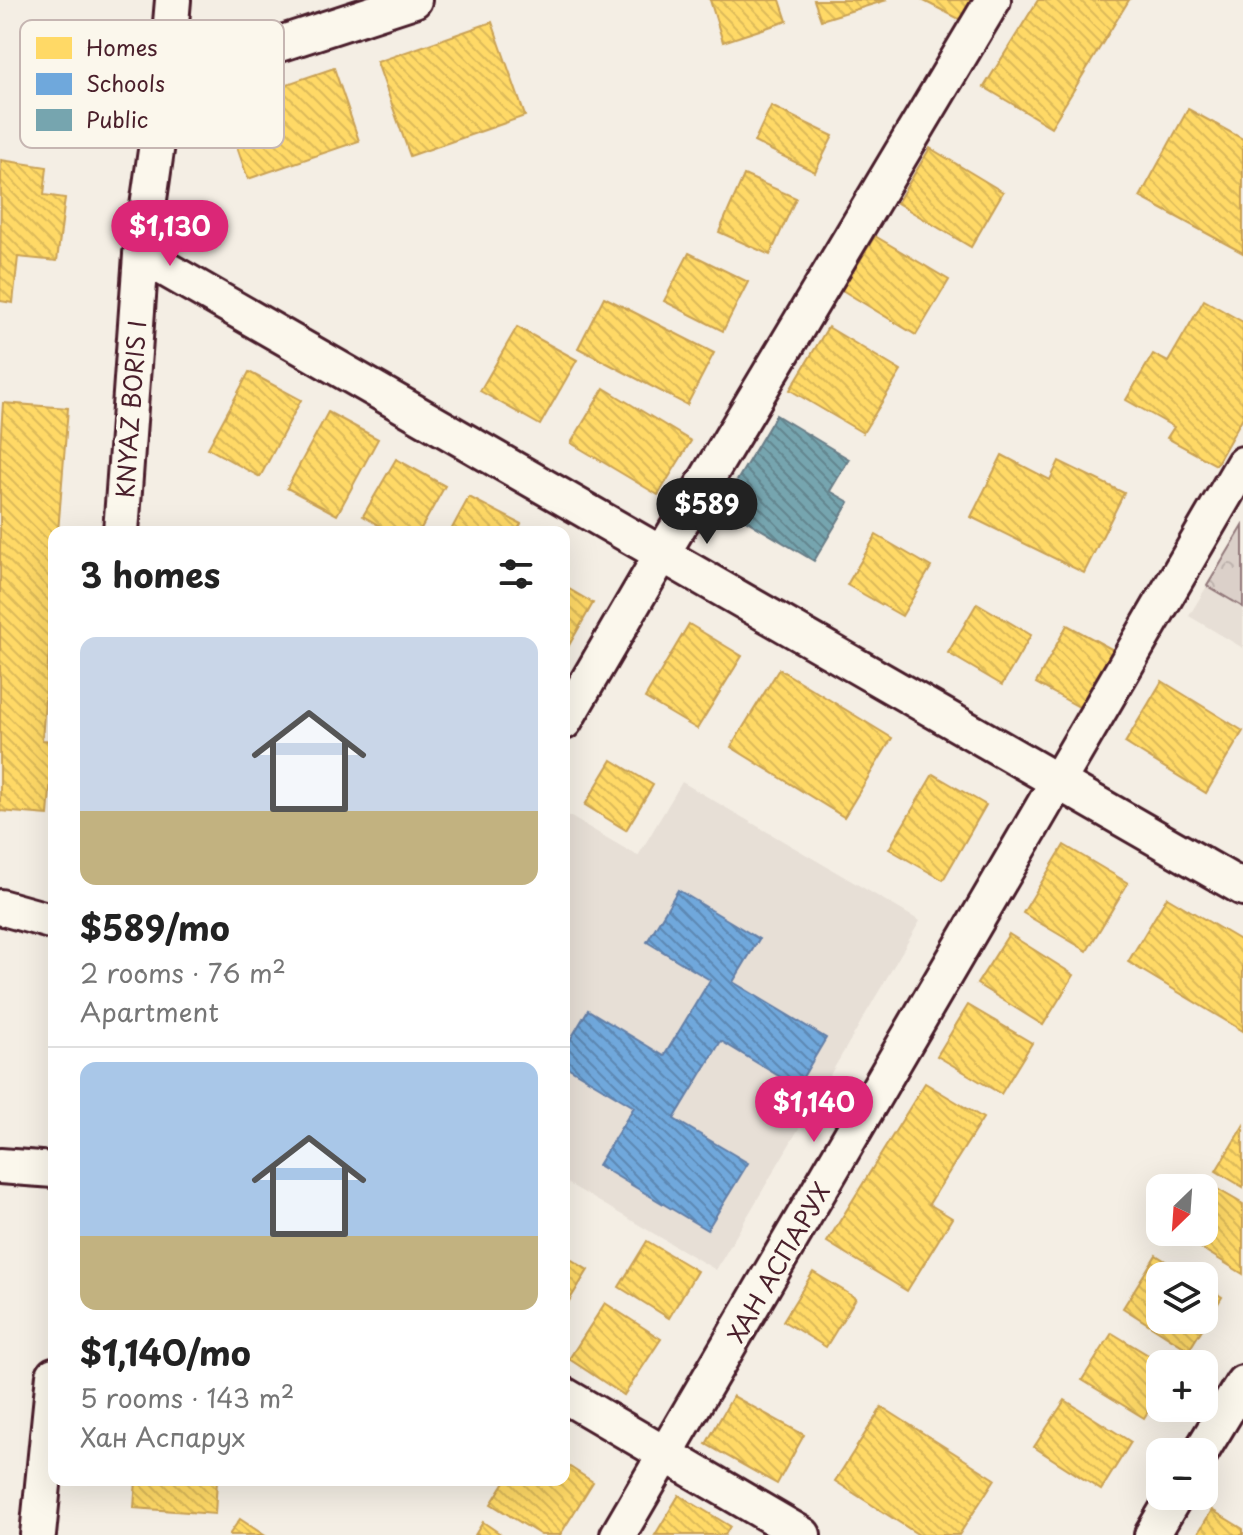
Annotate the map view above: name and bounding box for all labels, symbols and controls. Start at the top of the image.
legend [20,20,284,148]
text: Homes [86,30,157,63]
text: Schools [86,66,165,99]
text: Public [86,102,148,135]
pin: $1,130 [105,200,235,268]
text: $1,130 [129,206,211,245]
street label: KNYAZ BORIS I [106,319,154,499]
pin: $589 [660,478,754,546]
text: $589 [674,484,740,523]
text: 3 homes [80,548,220,600]
icon: filters [494,552,538,596]
icon: home [237,689,381,833]
text: $589/mo [80,901,230,953]
text: 2 rooms · 76 m² [80,953,286,992]
text: Apartment [80,992,219,1031]
pin: $1,140 [749,1076,879,1144]
text: $1,140 [773,1082,855,1121]
icon: home [237,1114,381,1258]
north arrow [1146,1174,1218,1246]
map controls [1146,1174,1218,1510]
street label: ХАН АСПАРУХ [717,1175,839,1349]
button: layers [1146,1262,1218,1334]
text: $1,140/mo [80,1326,251,1378]
button: + [1146,1350,1218,1422]
text: 5 rooms · 143 m² [80,1378,295,1417]
text: Хан Аспарух [80,1417,245,1456]
button: − [1146,1438,1218,1510]

